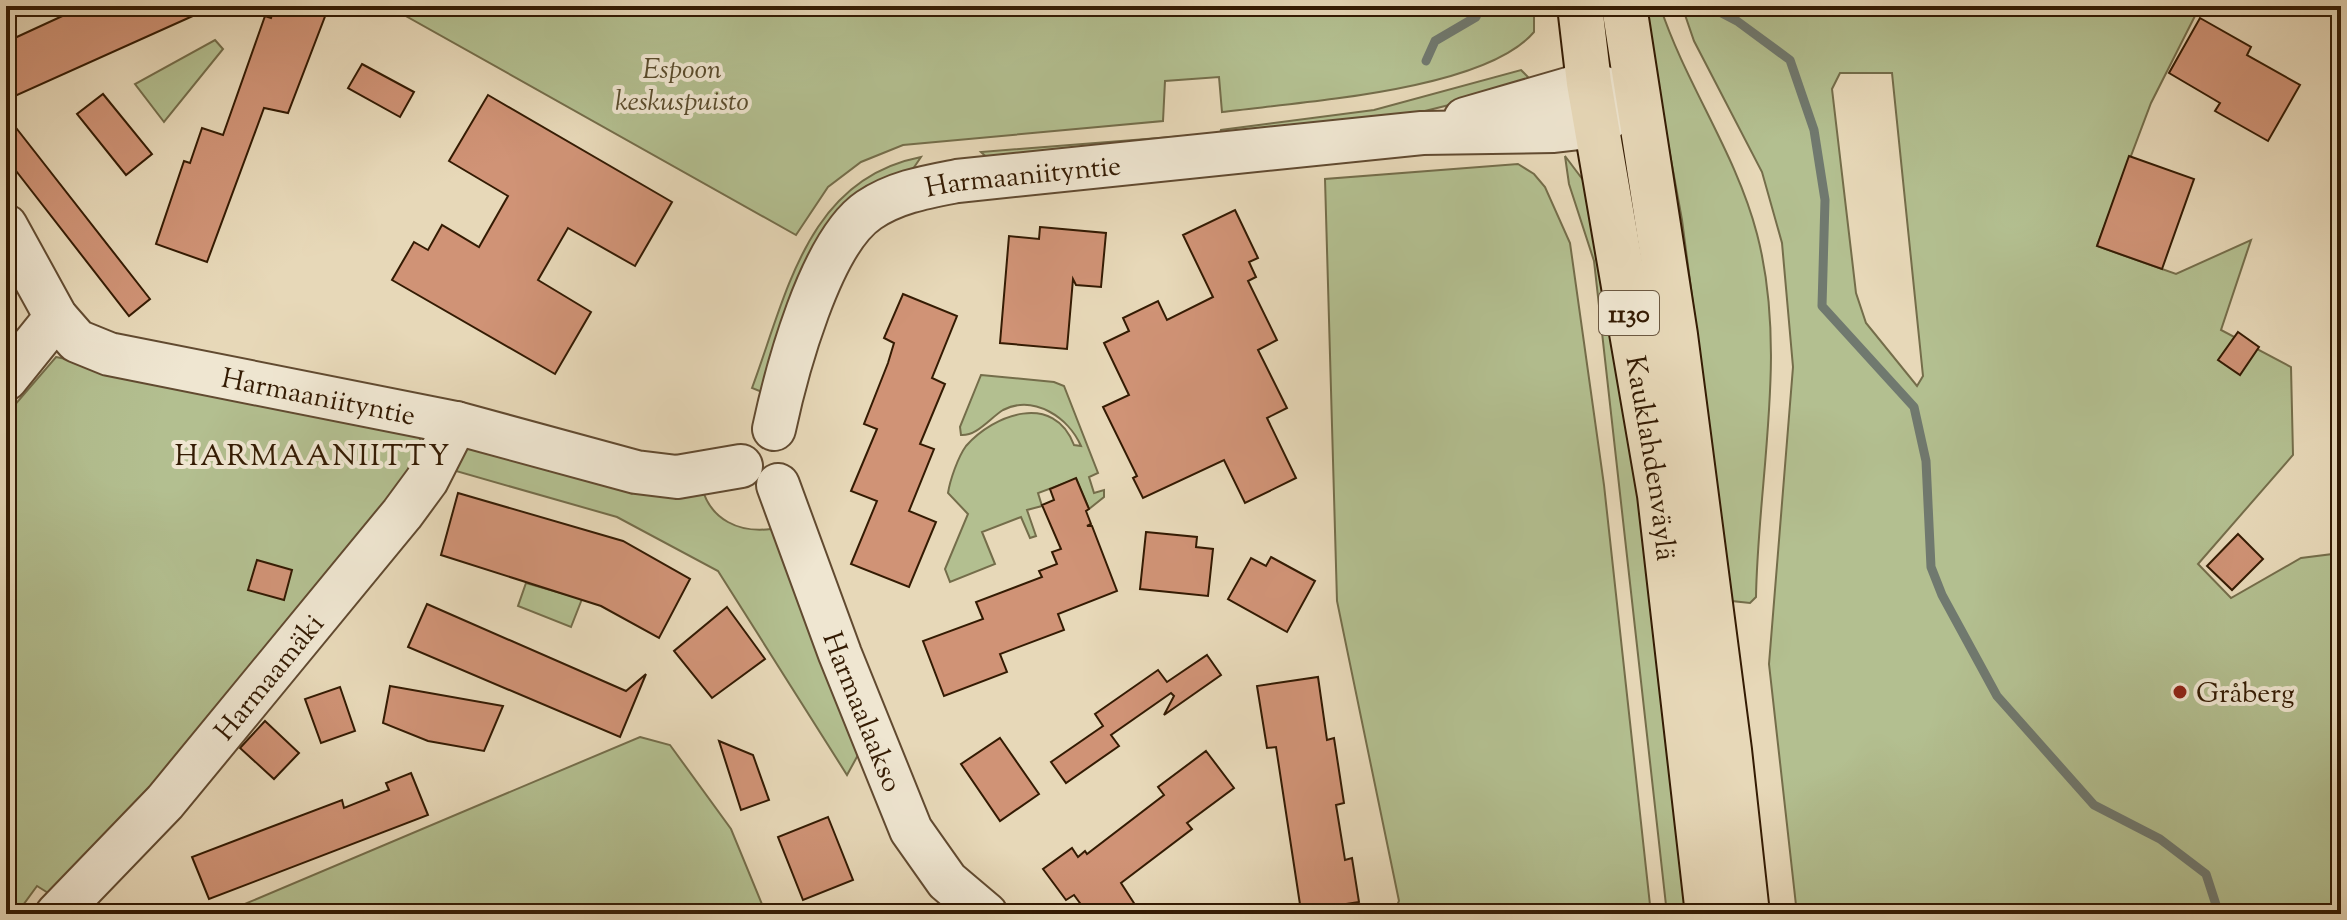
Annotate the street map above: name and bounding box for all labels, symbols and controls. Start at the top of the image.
park label: Espoon keskuspuisto [615,51,749,123]
street label: Harmaaniityntie [922,147,1123,210]
road number: 1130 [1599,291,1659,335]
street label: Kauklahdenväylä [1613,353,1684,563]
street label: Harmaaniityntie [218,360,418,437]
district label: HARMAANIITTY [174,436,452,479]
street label: Harmaamäki [206,606,335,750]
street label: Harmaalaakso [811,627,911,799]
place label: Gråberg [2196,675,2295,715]
marker: Gråberg [2171,683,2189,701]

